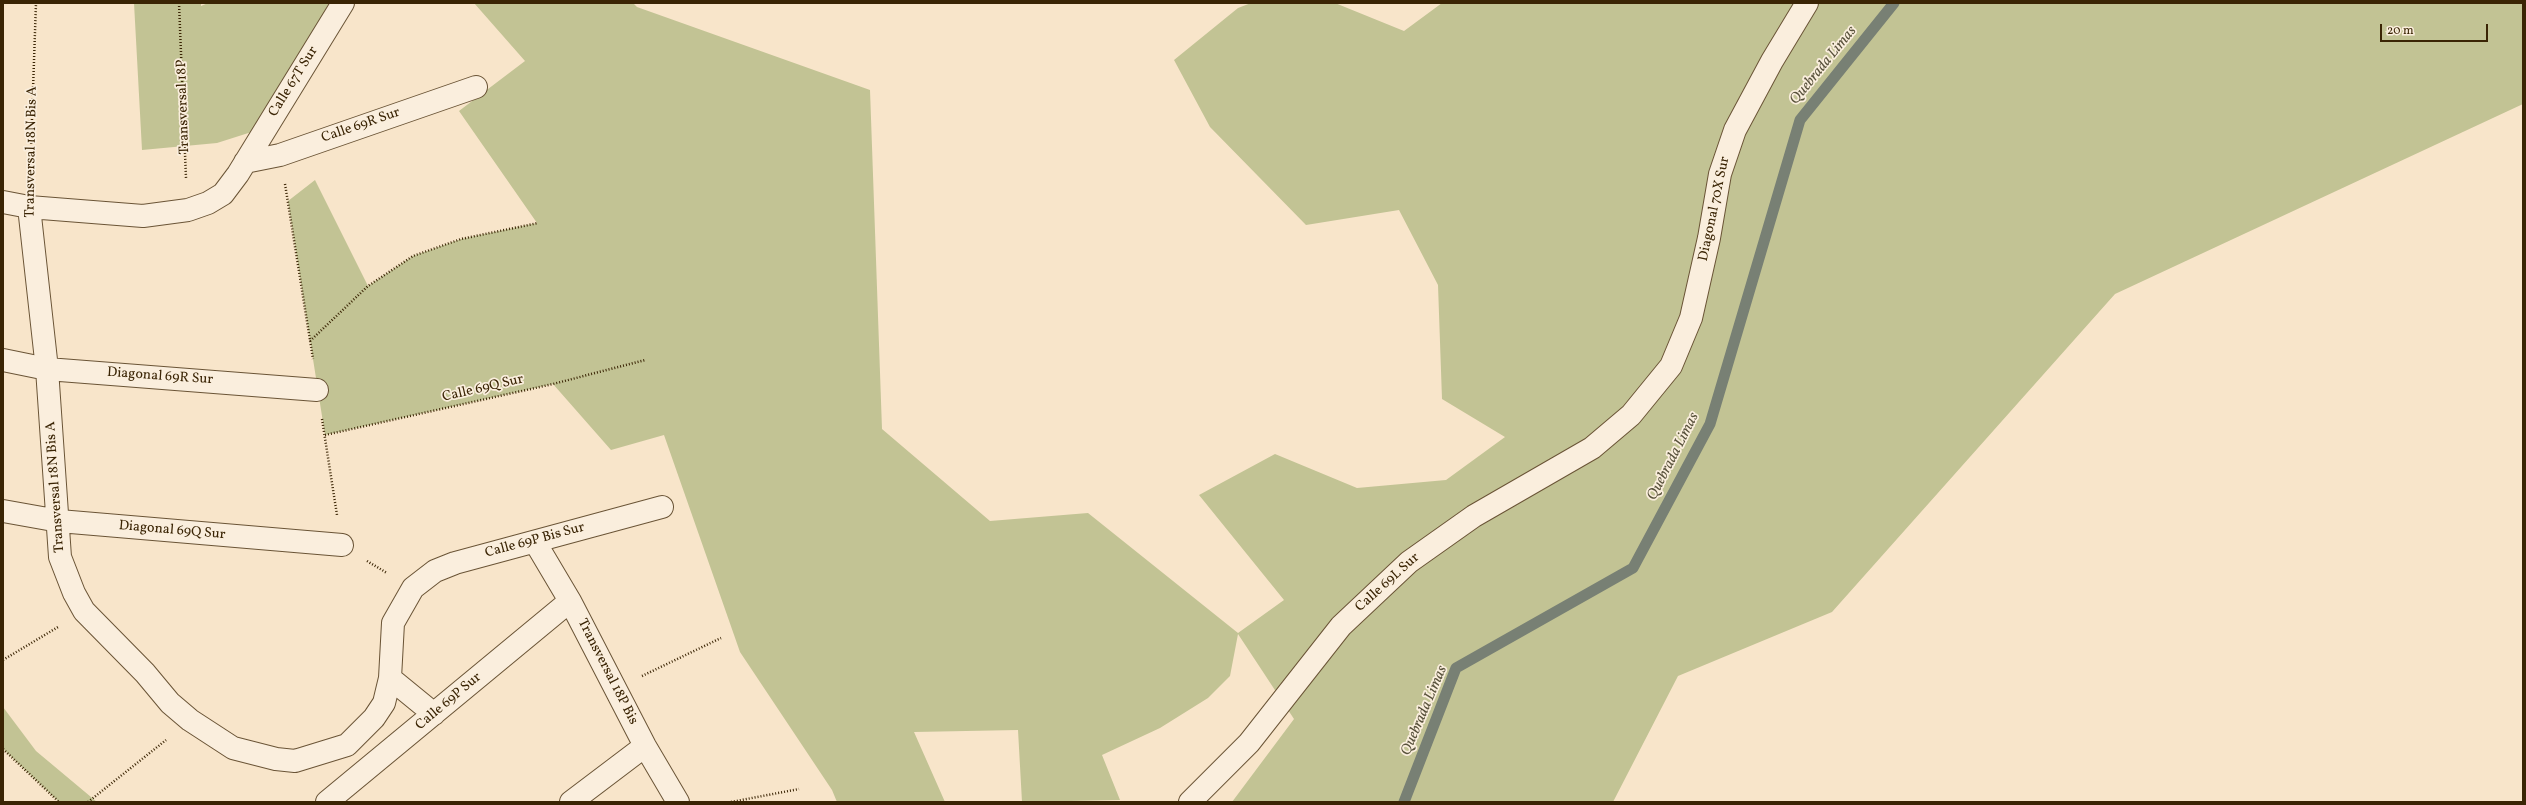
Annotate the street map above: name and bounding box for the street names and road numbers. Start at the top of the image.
street label: Calle 67T Sur [266,44,322,120]
street label: Transversal 18P [174,59,194,155]
street label: Transversal 18N Bis A [22,86,42,218]
street label: Calle 69R Sur [319,105,403,147]
street label: Diagonal 70X Sur [1696,155,1734,263]
street label: Diagonal 69R Sur [106,365,214,389]
street label: Calle 69Q Sur [441,372,525,406]
street label: Transversal 18N Bis A [43,421,69,553]
street label: Diagonal 69Q Sur [118,518,226,544]
street label: Calle 69P Bis Sur [483,520,587,562]
street label: Calle 69L Sur [1353,550,1423,616]
street label: Transversal 18P Bis [573,616,641,728]
street label: Calle 69P Sur [413,670,485,734]

